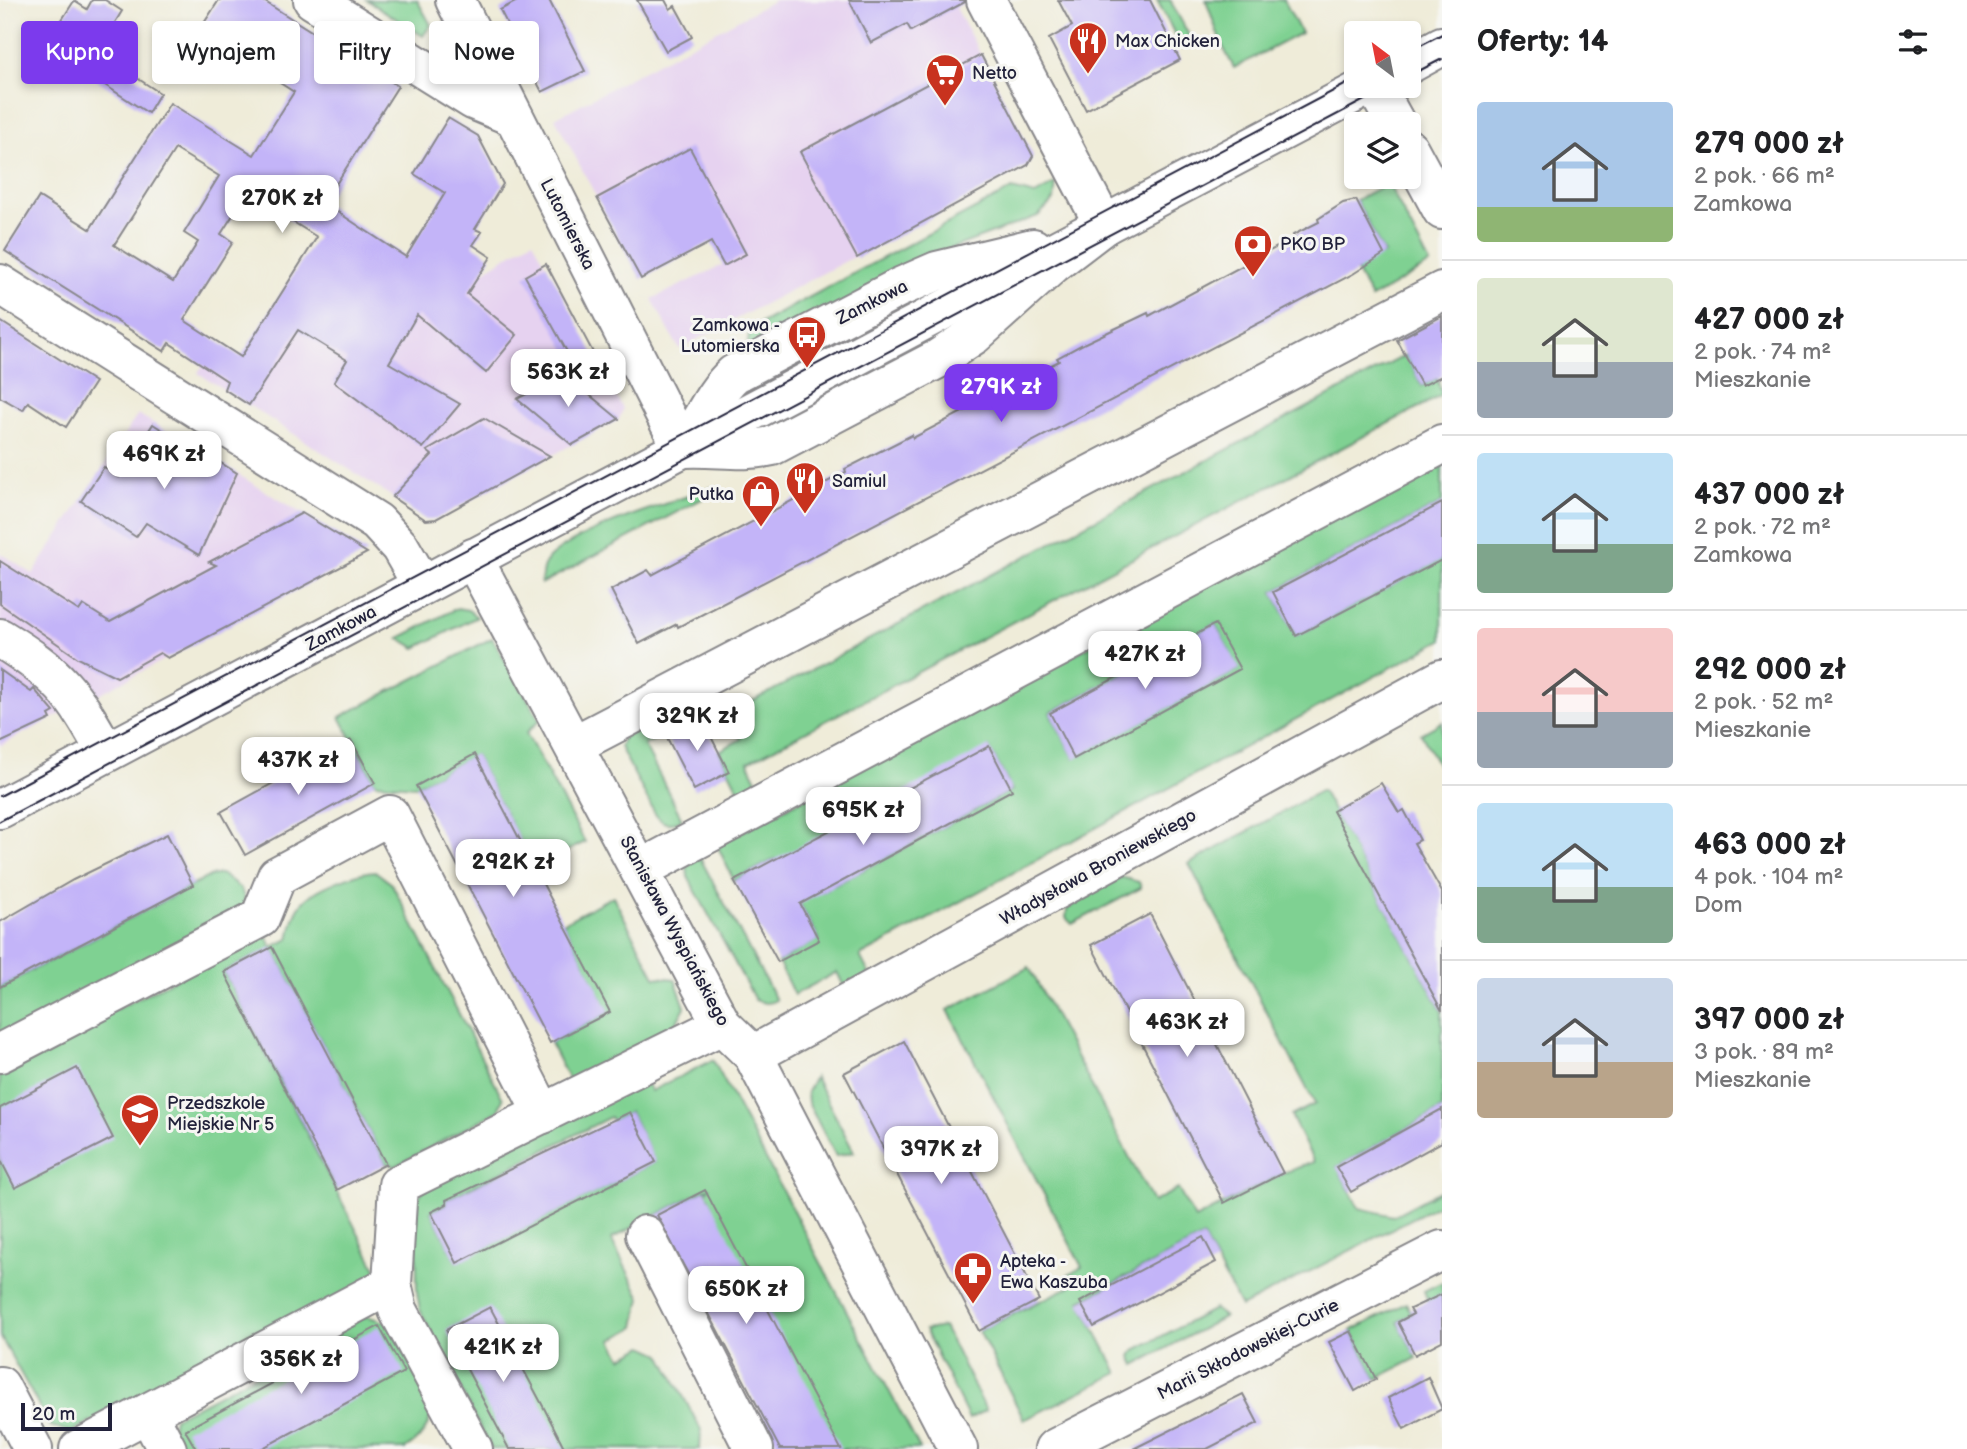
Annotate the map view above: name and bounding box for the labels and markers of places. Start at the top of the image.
restaurant icon: Max Chicken [1067,20,1109,75]
place label: Max Chicken [1115,31,1220,52]
supermarket icon: Netto [924,52,966,107]
place label: Netto [972,63,1017,84]
pin: 270K zł [217,176,347,235]
bank icon: PKO BP [1232,223,1274,278]
place label: PKO BP [1280,234,1346,255]
bus stop icon: Zamkowa - Lutomierska [786,314,828,369]
place label: Zamkowa - Lutomierska [681,315,780,357]
pin: 563K zł [503,350,633,409]
pin: 279K zł [936,364,1066,424]
pin: 469K zł [99,432,229,491]
restaurant icon: Samiul [784,460,826,515]
place label: Samiul [832,471,886,492]
shop icon: Putka [740,473,782,528]
place label: Putka [688,484,734,505]
pin: 427K zł [1080,632,1210,691]
pin: 329K zł [632,694,762,753]
pin: 437K zł [233,738,363,797]
pin: 695K zł [798,788,928,847]
pin: 292K zł [448,839,578,899]
pin: 463K zł [1122,1000,1252,1059]
school or university icon: Przedszkole Miejskie Nr 5 [119,1092,161,1147]
place label: Przedszkole Miejskie Nr 5 [167,1093,274,1135]
pin: 397K zł [876,1126,1006,1186]
pharmacy icon: Apteka - Ewa Kaszuba [952,1250,994,1305]
place label: Apteka - Ewa Kaszuba [1000,1251,1108,1293]
pin: 650K zł [681,1266,811,1326]
pin: 421K zł [438,1324,568,1384]
pin: 356K zł [236,1336,366,1396]

